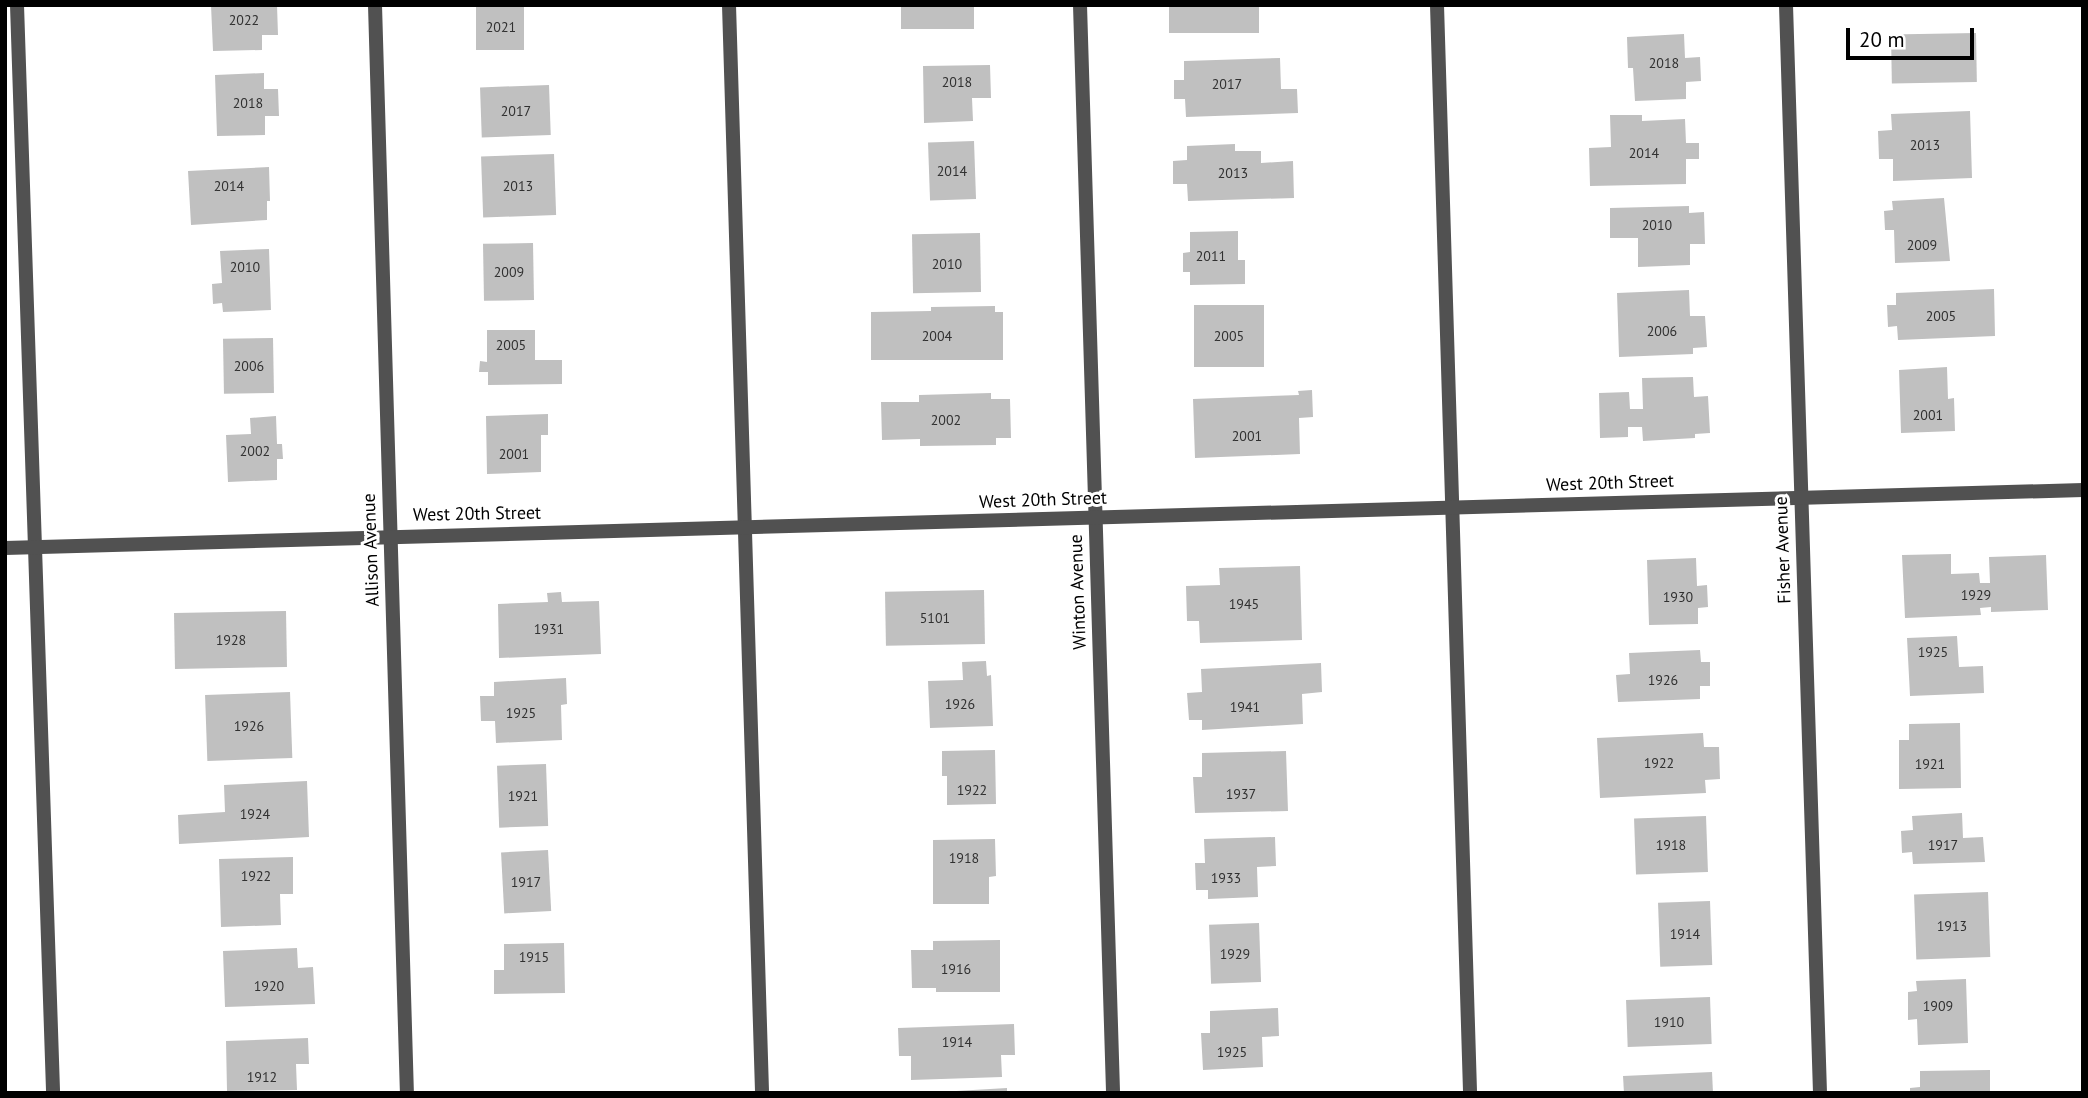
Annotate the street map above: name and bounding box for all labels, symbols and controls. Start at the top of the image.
house number: 2022 [229,12,259,28]
scale bar [1850,14,1978,58]
house number: 2021 [486,19,516,35]
text: 20 m [1859,26,1905,53]
house number: 2018 [1649,55,1679,71]
house number: 2018 [942,74,972,90]
house number: 2017 [1212,76,1242,92]
house number: 2018 [233,95,263,111]
house number: 2017 [501,103,531,119]
house number: 2013 [1910,137,1940,153]
house number: 2014 [1629,145,1659,161]
house number: 2014 [937,163,967,179]
house number: 2013 [1218,165,1248,181]
house number: 2014 [214,178,244,194]
house number: 2013 [503,178,533,194]
house number: 2010 [1642,217,1672,233]
house number: 2009 [1907,237,1937,253]
house number: 2011 [1196,248,1226,264]
house number: 2010 [932,256,962,272]
house number: 2010 [230,259,260,275]
house number: 2009 [494,264,524,280]
house number: 2005 [1926,308,1956,324]
house number: 2006 [1647,323,1677,339]
house number: 2004 [922,328,952,344]
house number: 2005 [1214,328,1244,344]
house number: 2005 [496,337,526,353]
house number: 2006 [234,358,264,374]
house number: 2001 [1913,407,1943,423]
house number: 2002 [931,412,961,428]
house number: 2001 [1232,428,1262,444]
house number: 2002 [240,443,270,459]
house number: 2001 [499,446,529,462]
street label: West 20th Street [1546,470,1674,496]
street label: West 20th Street [979,487,1107,513]
street label: Allison Avenue [358,493,384,607]
street label: Fisher Avenue [1770,496,1796,604]
street label: West 20th Street [413,502,541,526]
street label: Winton Avenue [1065,534,1091,650]
house number: 1929 [1961,587,1991,603]
house number: 1930 [1663,589,1693,605]
house number: 1945 [1229,596,1259,612]
house number: 5101 [920,610,950,626]
house number: 1931 [534,621,564,637]
house number: 1928 [216,632,246,648]
house number: 1925 [1918,644,1948,660]
house number: 1926 [1648,672,1678,688]
house number: 1926 [945,696,975,712]
house number: 1941 [1230,699,1260,715]
house number: 1925 [506,705,536,721]
house number: 1926 [234,718,264,734]
house number: 1922 [1644,755,1674,771]
house number: 1921 [1915,756,1945,772]
house number: 1922 [957,782,987,798]
house number: 1937 [1226,786,1256,802]
house number: 1921 [508,788,538,804]
house number: 1924 [240,806,270,822]
house number: 1918 [1656,837,1686,853]
house number: 1917 [1928,837,1958,853]
house number: 1918 [949,850,979,866]
house number: 1922 [241,868,271,884]
house number: 1933 [1211,870,1241,886]
house number: 1917 [511,874,541,890]
house number: 1913 [1937,918,1967,934]
house number: 1914 [1670,926,1700,942]
house number: 1929 [1220,946,1250,962]
house number: 1915 [519,949,549,965]
house number: 1916 [941,961,971,977]
house number: 1920 [254,978,284,994]
house number: 1909 [1923,998,1953,1014]
house number: 1910 [1654,1014,1684,1030]
house number: 1914 [942,1034,972,1050]
house number: 1925 [1217,1044,1247,1060]
house number: 1912 [247,1069,277,1085]

